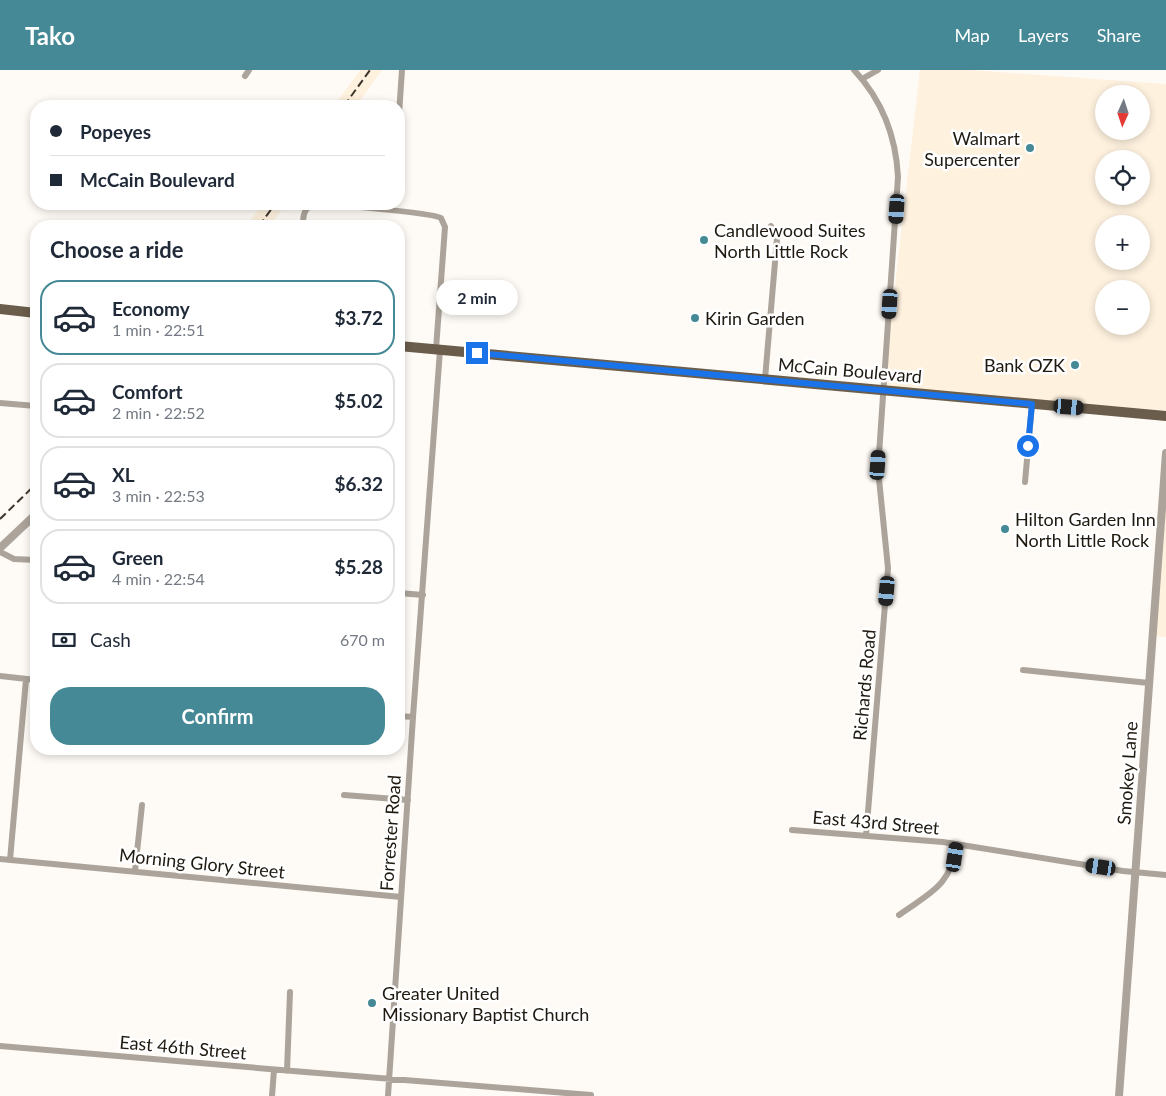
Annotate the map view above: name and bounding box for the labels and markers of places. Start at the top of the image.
place label: Walmart Supercenter [924,127,1021,170]
marker: Walmart Supercenter [1024,142,1036,154]
place label: Candlewood Suites North Little Rock [714,219,866,262]
marker: Candlewood Suites North Little Rock [698,234,710,246]
place label: Kirin Garden [705,307,805,329]
marker: Kirin Garden [689,312,701,324]
place label: Bank OZK [984,354,1065,376]
marker: Bank OZK [1069,359,1081,371]
place label: Hilton Garden Inn North Little Rock [1015,508,1156,551]
marker: Hilton Garden Inn North Little Rock [999,523,1011,535]
place label: Greater United Missionary Baptist Church [382,982,589,1025]
marker: Greater United Missionary Baptist Church [366,997,378,1009]

